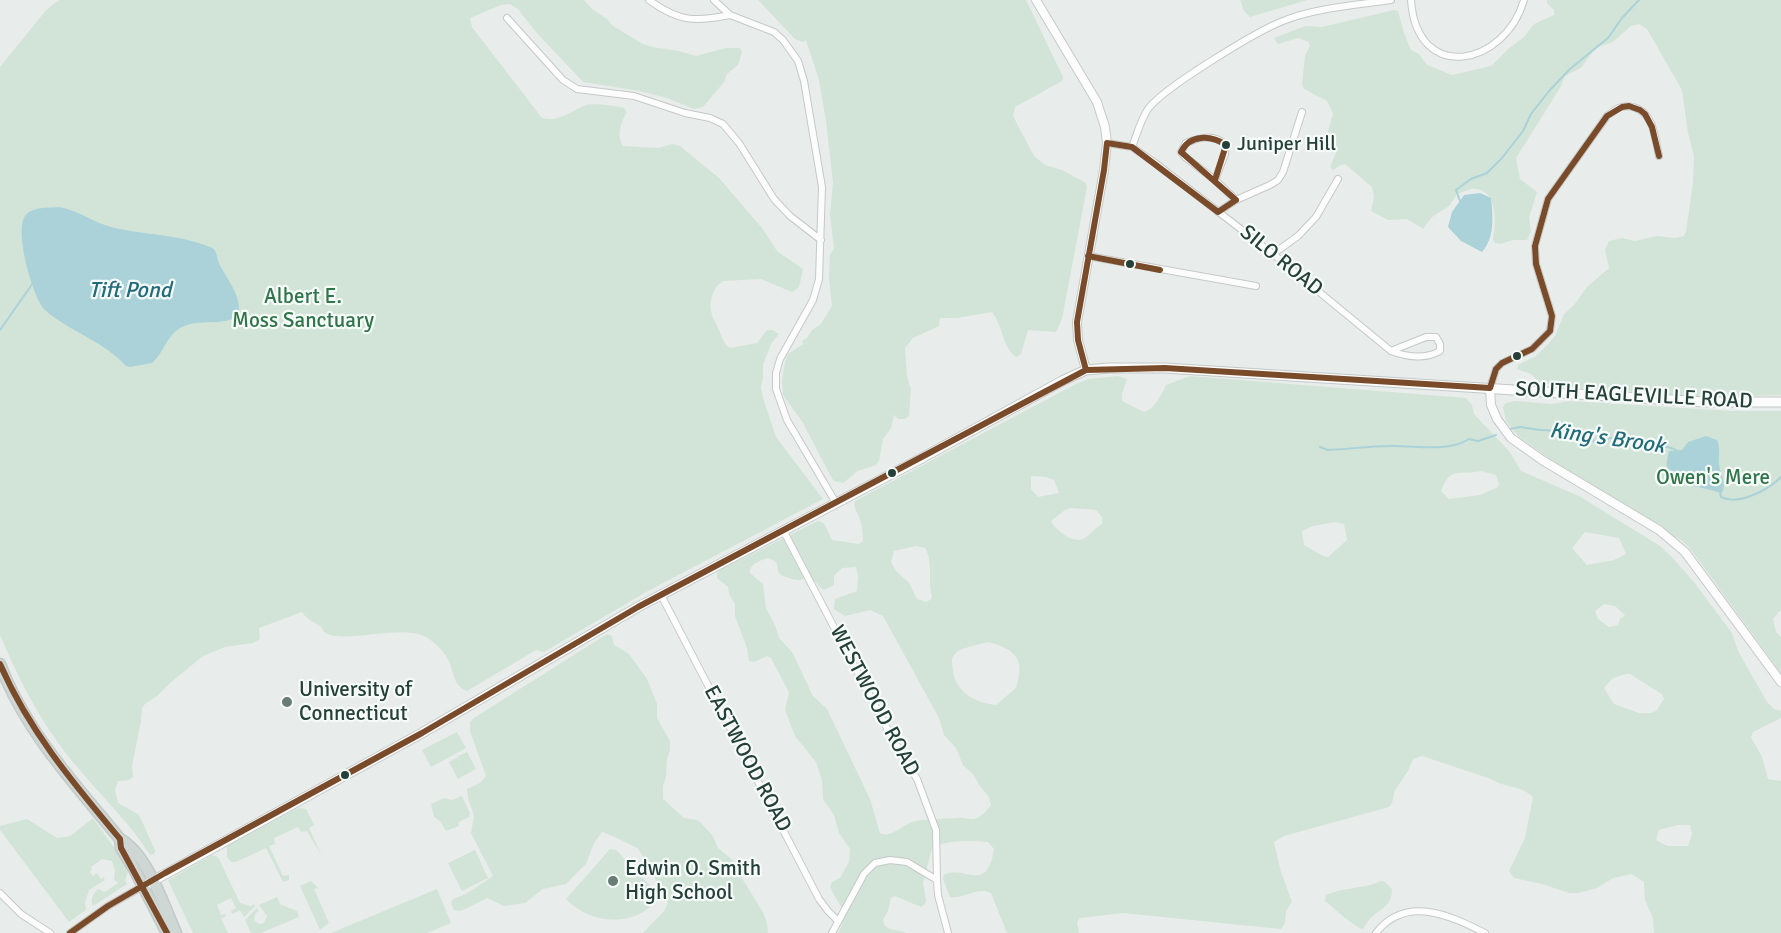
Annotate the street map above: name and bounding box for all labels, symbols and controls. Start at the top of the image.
place label: Juniper Hill [1237,133,1336,157]
marker: Juniper Hill [1220,139,1232,151]
street label: SILO ROAD [1235,220,1327,302]
unlabelled marker [1124,258,1136,270]
water label: Tift Pond [89,278,171,304]
park label: Albert E. Moss Sanctuary [232,284,374,334]
unlabelled marker [1511,350,1523,362]
street label: SOUTH EAGLEVILLE ROAD [1515,377,1753,415]
water label: King's Brook [1548,418,1666,460]
park label: Owen's Mere [1656,465,1770,491]
unlabelled marker [886,467,898,479]
street label: WESTWOOD ROAD [824,621,924,781]
place label: University of Connecticut [299,677,412,727]
street label: EASTWOOD ROAD [698,682,796,836]
marker: University of Connecticut [280,695,294,709]
unlabelled marker [339,769,351,781]
place label: Edwin O. Smith High School [625,856,761,906]
marker: Edwin O. Smith High School [606,874,620,888]

